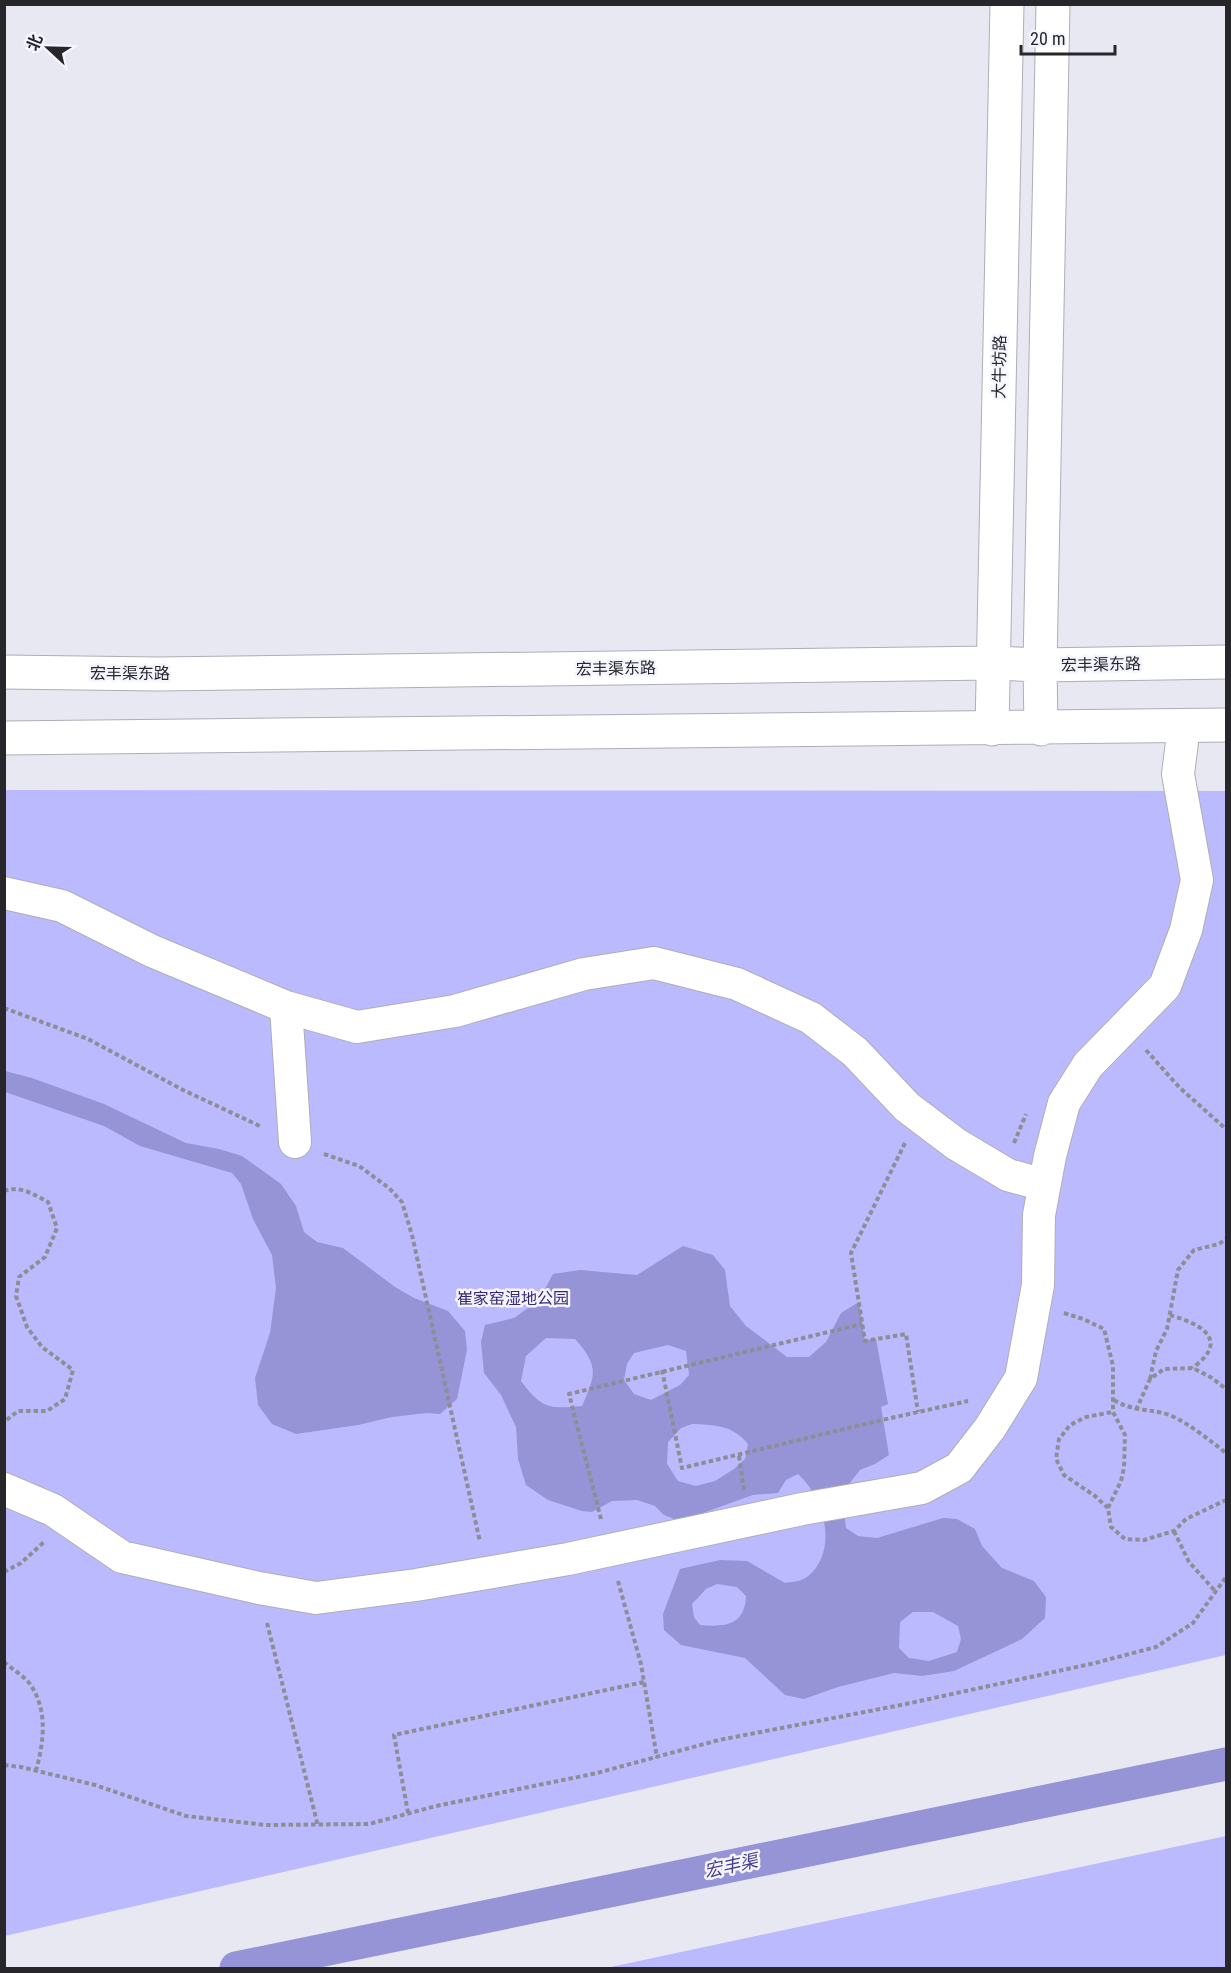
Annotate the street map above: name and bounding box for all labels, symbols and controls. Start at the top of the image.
north arrow [18,18,78,78]
scale bar [1021,18,1116,56]
text: 20 m [1030,28,1065,49]
text: 北 [23,32,46,54]
street label: 大牛坊路 [989,335,1010,399]
street label: 宏丰渠东路 [1061,654,1141,675]
street label: 宏丰渠东路 [576,658,656,679]
street label: 宏丰渠东路 [90,664,170,683]
park label: 崔家窑湿地公园 [457,1289,569,1308]
water label: 宏丰渠 [702,1849,762,1881]

